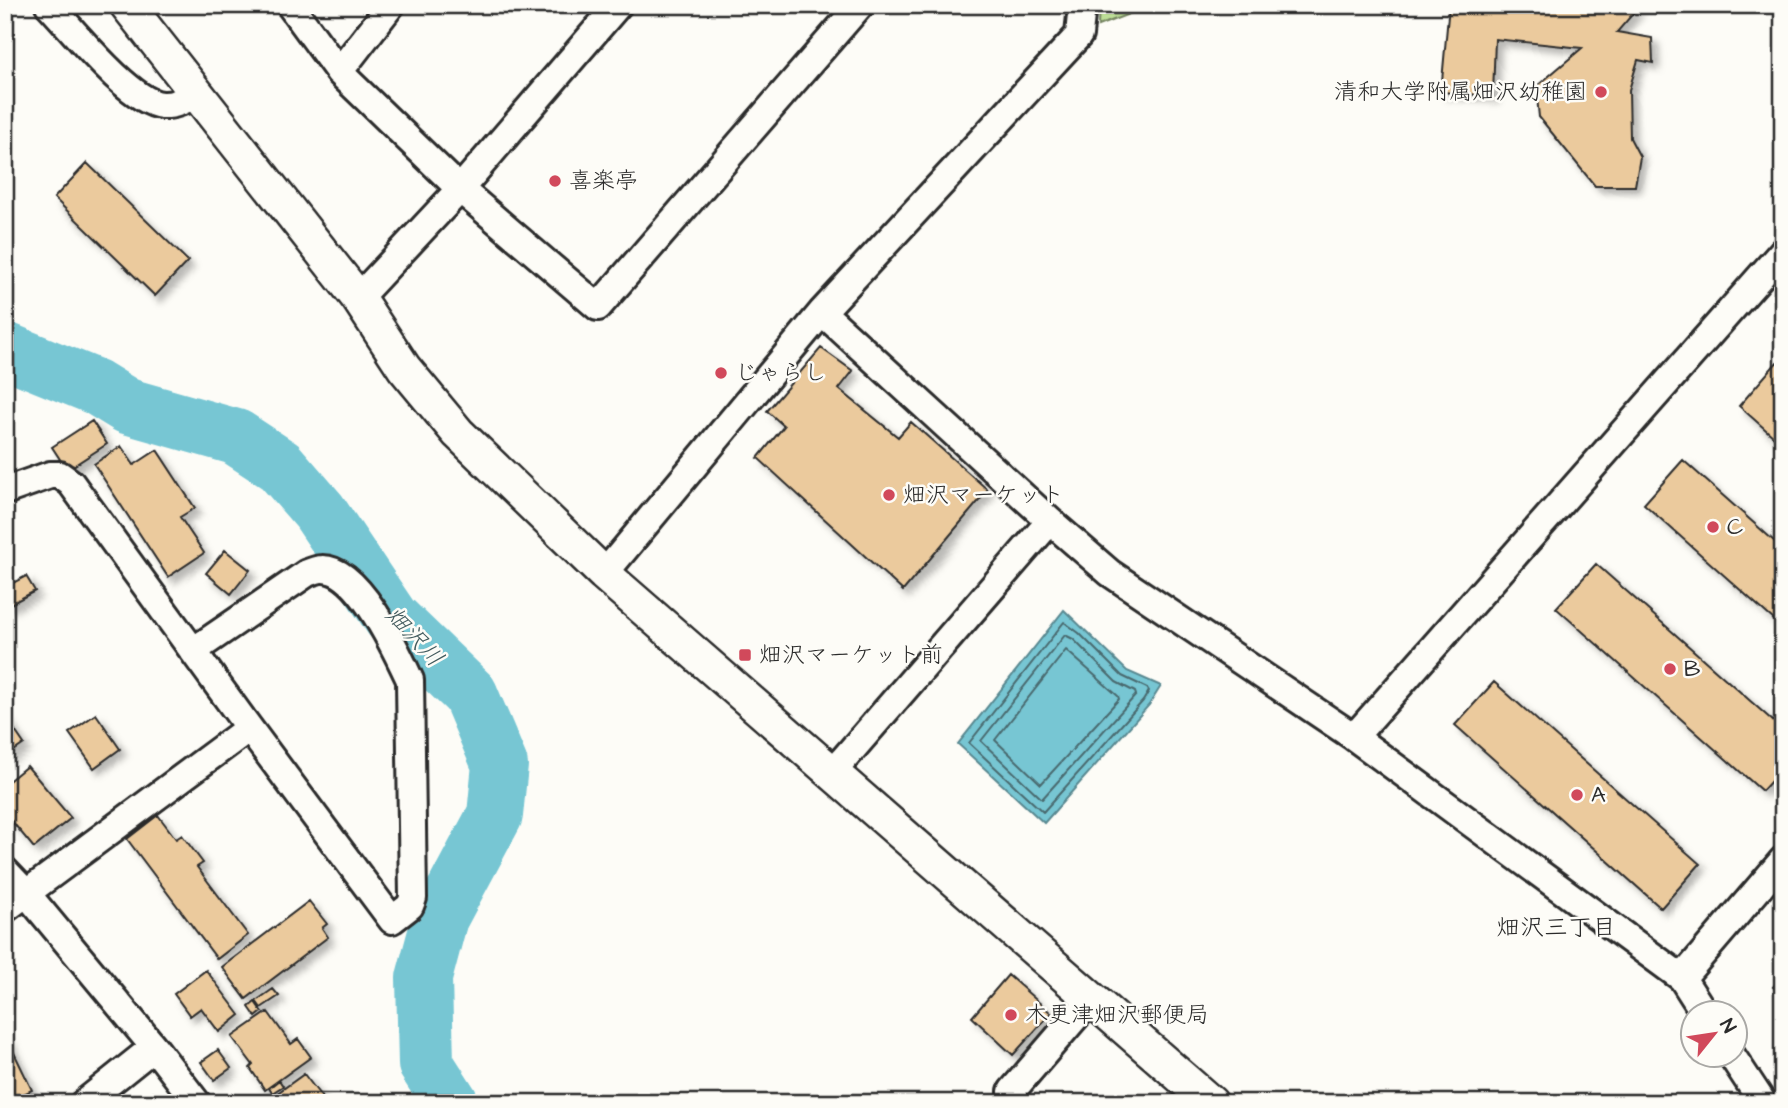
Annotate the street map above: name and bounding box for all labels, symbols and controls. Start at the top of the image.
place label: 清和大学附属畑沢幼稚園 [1334,76,1587,108]
marker: 清和大学附属畑沢幼稚園 [1593,84,1609,100]
place label: 喜楽亭 [569,165,638,197]
marker: 喜楽亭 [547,173,563,189]
place label: じゃらし [735,357,827,389]
marker: じゃらし [713,365,729,381]
place label: 畑沢マーケット [903,479,1064,511]
marker: 畑沢マーケット [881,487,897,503]
place label: C [1727,511,1743,543]
marker: C [1705,519,1721,535]
water label: 畑沢川 [377,599,451,675]
place label: 畑沢マーケット前 [759,639,943,671]
marker: 畑沢マーケット前 [737,647,753,663]
place label: B [1684,653,1700,685]
marker: B [1662,661,1678,677]
place label: A [1591,779,1606,811]
marker: A [1569,787,1585,803]
district label: 畑沢三丁目 [1496,911,1616,945]
place label: 木更津畑沢郵便局 [1025,999,1209,1031]
north arrow [1680,1000,1750,1070]
marker: 木更津畑沢郵便局 [1003,1007,1019,1023]
text: N [1713,1014,1742,1038]

